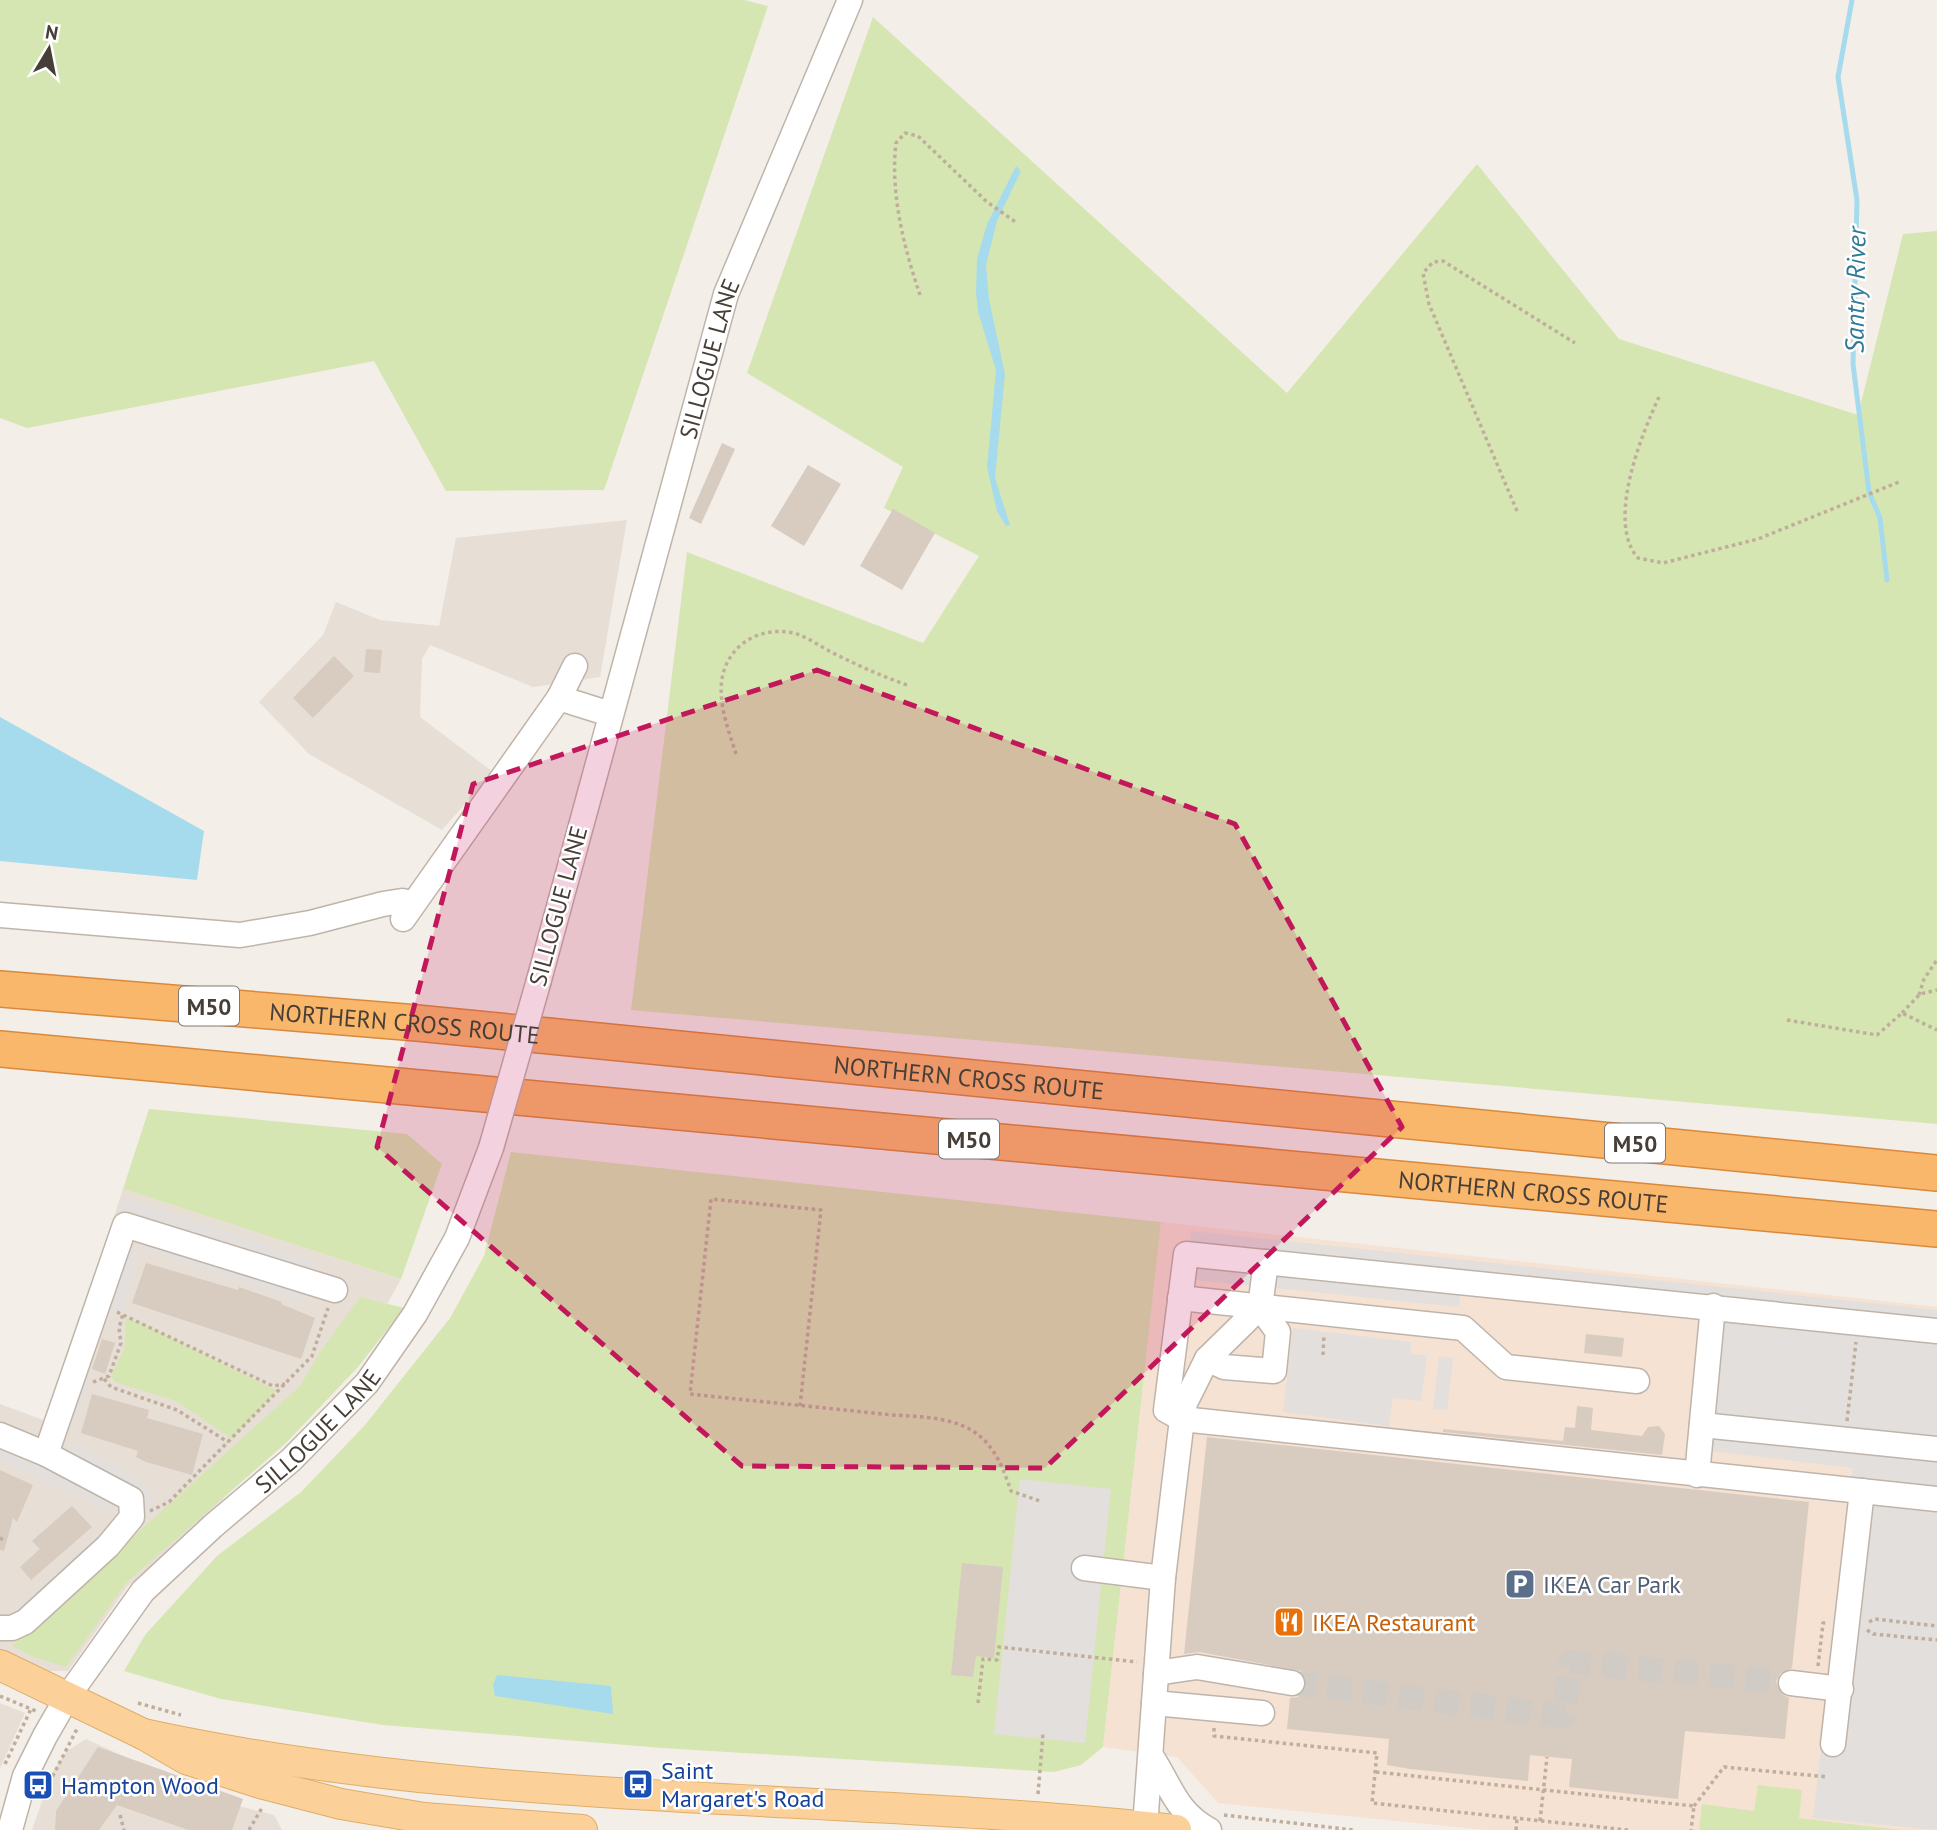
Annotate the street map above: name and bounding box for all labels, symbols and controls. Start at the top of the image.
north arrow [14,14,84,84]
text: N [44,19,60,45]
water label: Santry River [1837,225,1873,354]
street label: SILLOGUE LANE [672,274,746,442]
street label: SILLOGUE LANE [522,822,594,990]
road number: M50 [179,987,239,1026]
street label: NORTHERN CROSS ROUTE [268,996,541,1051]
street label: NORTHERN CROSS ROUTE [832,1049,1106,1106]
road number: M50 [939,1120,999,1158]
road number: M50 [1605,1124,1665,1162]
street label: NORTHERN CROSS ROUTE [1397,1164,1670,1219]
street label: SILLOGUE LANE [248,1363,387,1500]
parking icon: IKEA Car Park [1503,1567,1537,1601]
place label: IKEA Car Park [1543,1569,1681,1600]
restaurant icon: IKEA Restaurant [1272,1605,1306,1639]
place label: IKEA Restaurant [1312,1607,1476,1638]
place label: Saint Margaret's Road [661,1755,824,1814]
bus stop icon: Saint Margaret's Road [621,1767,655,1801]
bus stop icon: Hampton Wood [21,1768,55,1802]
place label: Hampton Wood [61,1770,219,1801]

